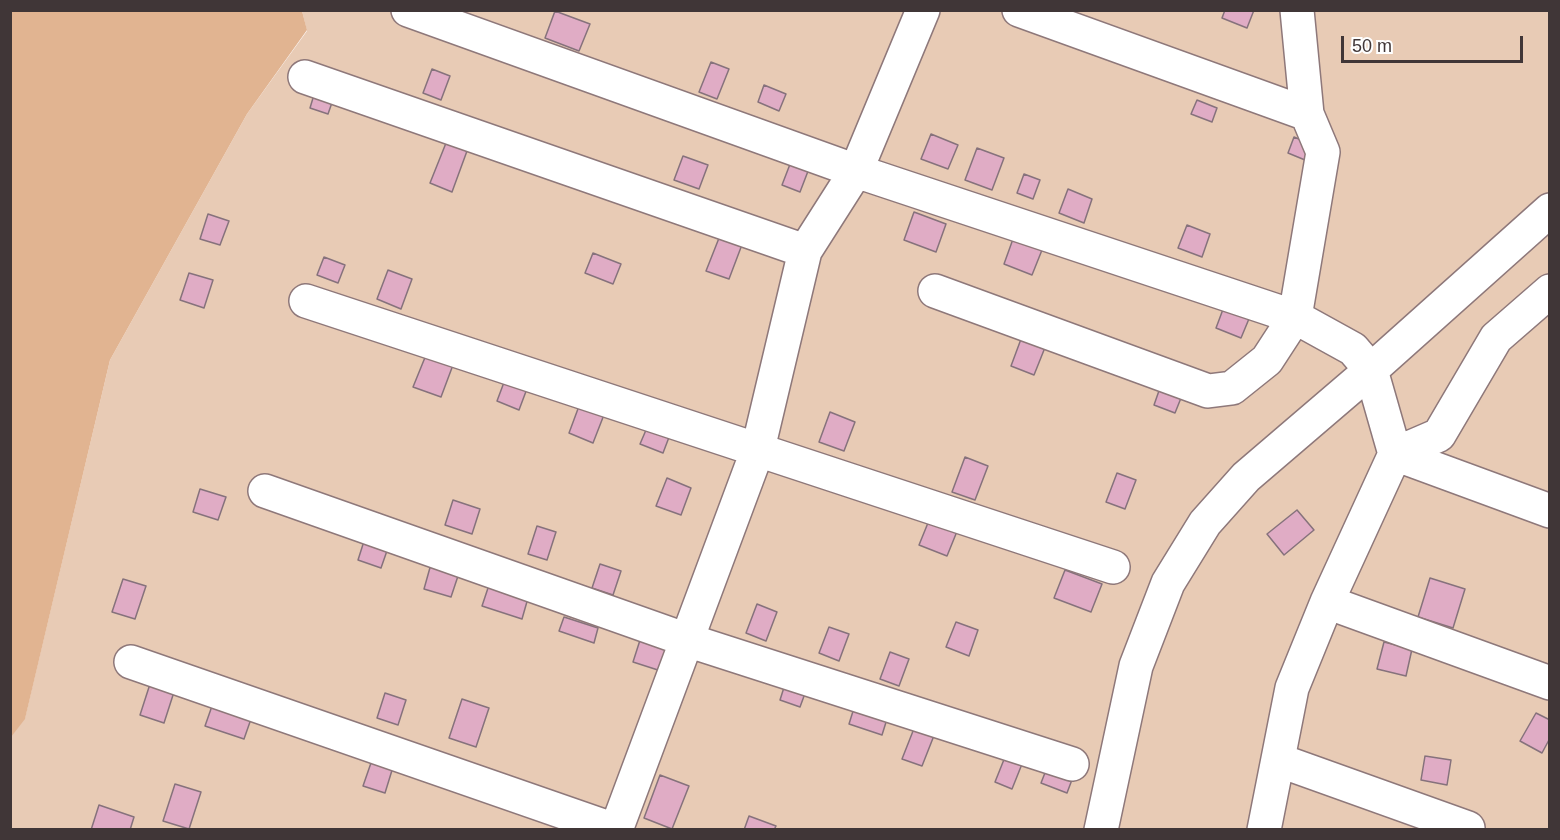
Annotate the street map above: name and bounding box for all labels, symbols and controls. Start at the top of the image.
scale bar [1344,24,1526,62]
text: 50 m [1352,36,1392,56]

